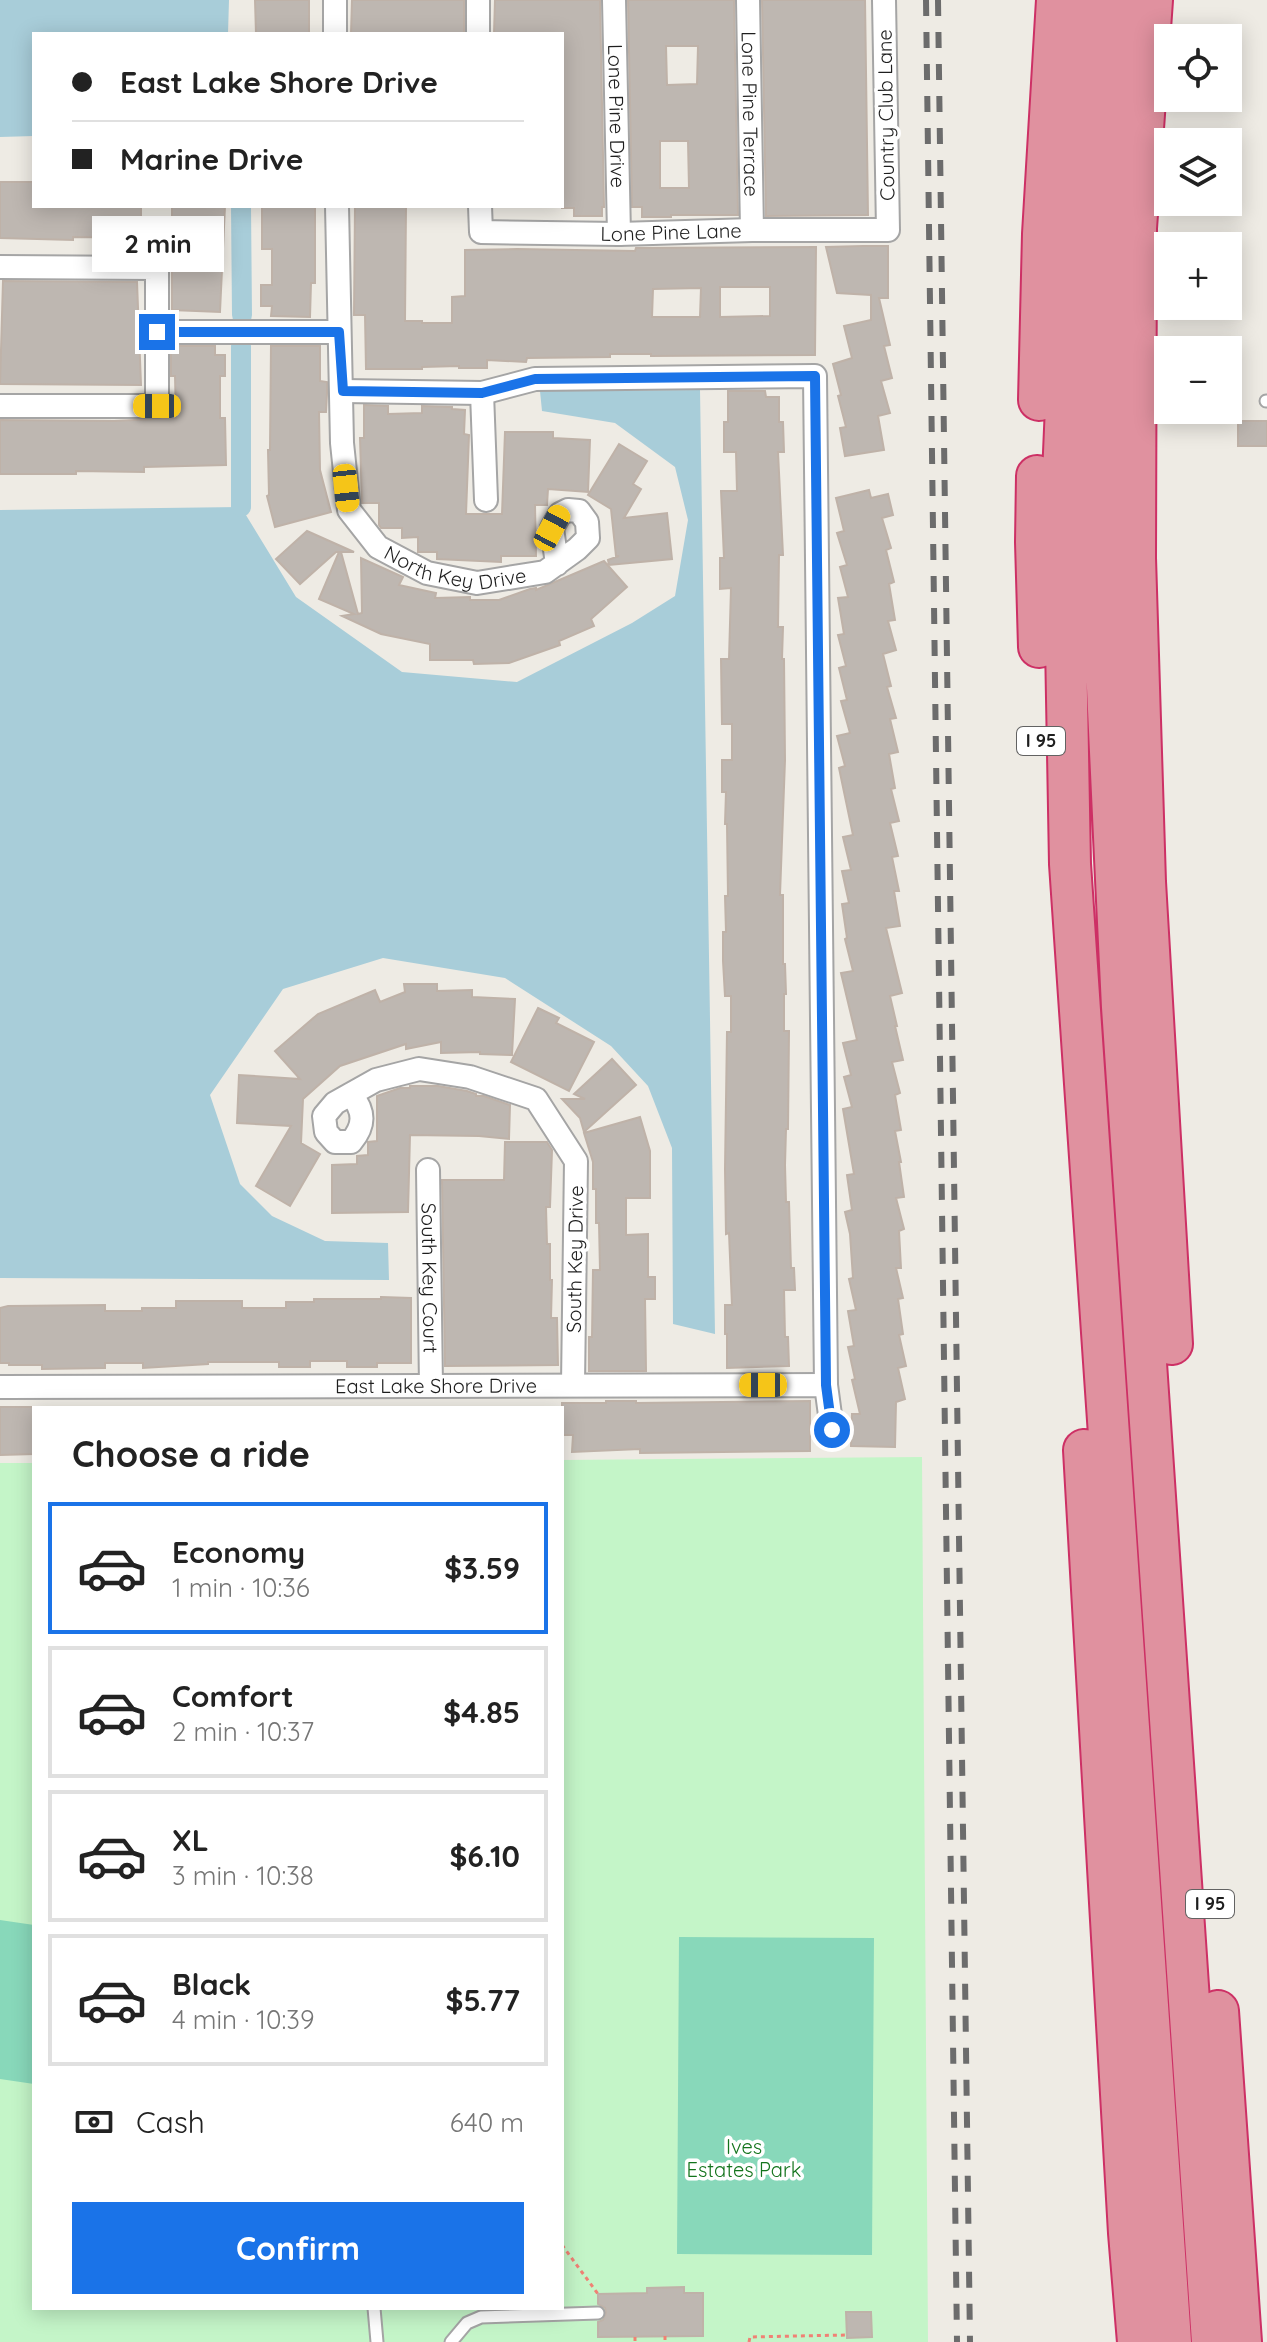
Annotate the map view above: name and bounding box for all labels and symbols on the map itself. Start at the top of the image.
street label: Country Club Lane [872,29,899,201]
street label: Lone Pine Terrace [737,31,764,197]
street label: Lone Pine Drive [603,44,631,188]
callout: 2 min [91,216,223,272]
street label: Lone Pine Lane [600,217,742,246]
route end [139,314,175,350]
car [133,394,181,418]
car [332,463,360,513]
car [530,501,574,555]
street label: North Key Drive [380,540,528,595]
road number: I 95 [1017,727,1065,755]
street label: South Key Drive [561,1185,588,1333]
street label: South Key Court [416,1203,444,1354]
street label: East Lake Shore Drive [335,1373,537,1398]
car [739,1373,787,1397]
route start [814,1412,850,1448]
road number: I 95 [1186,1890,1234,1918]
park label: Ives Estates Park [687,2134,801,2182]

